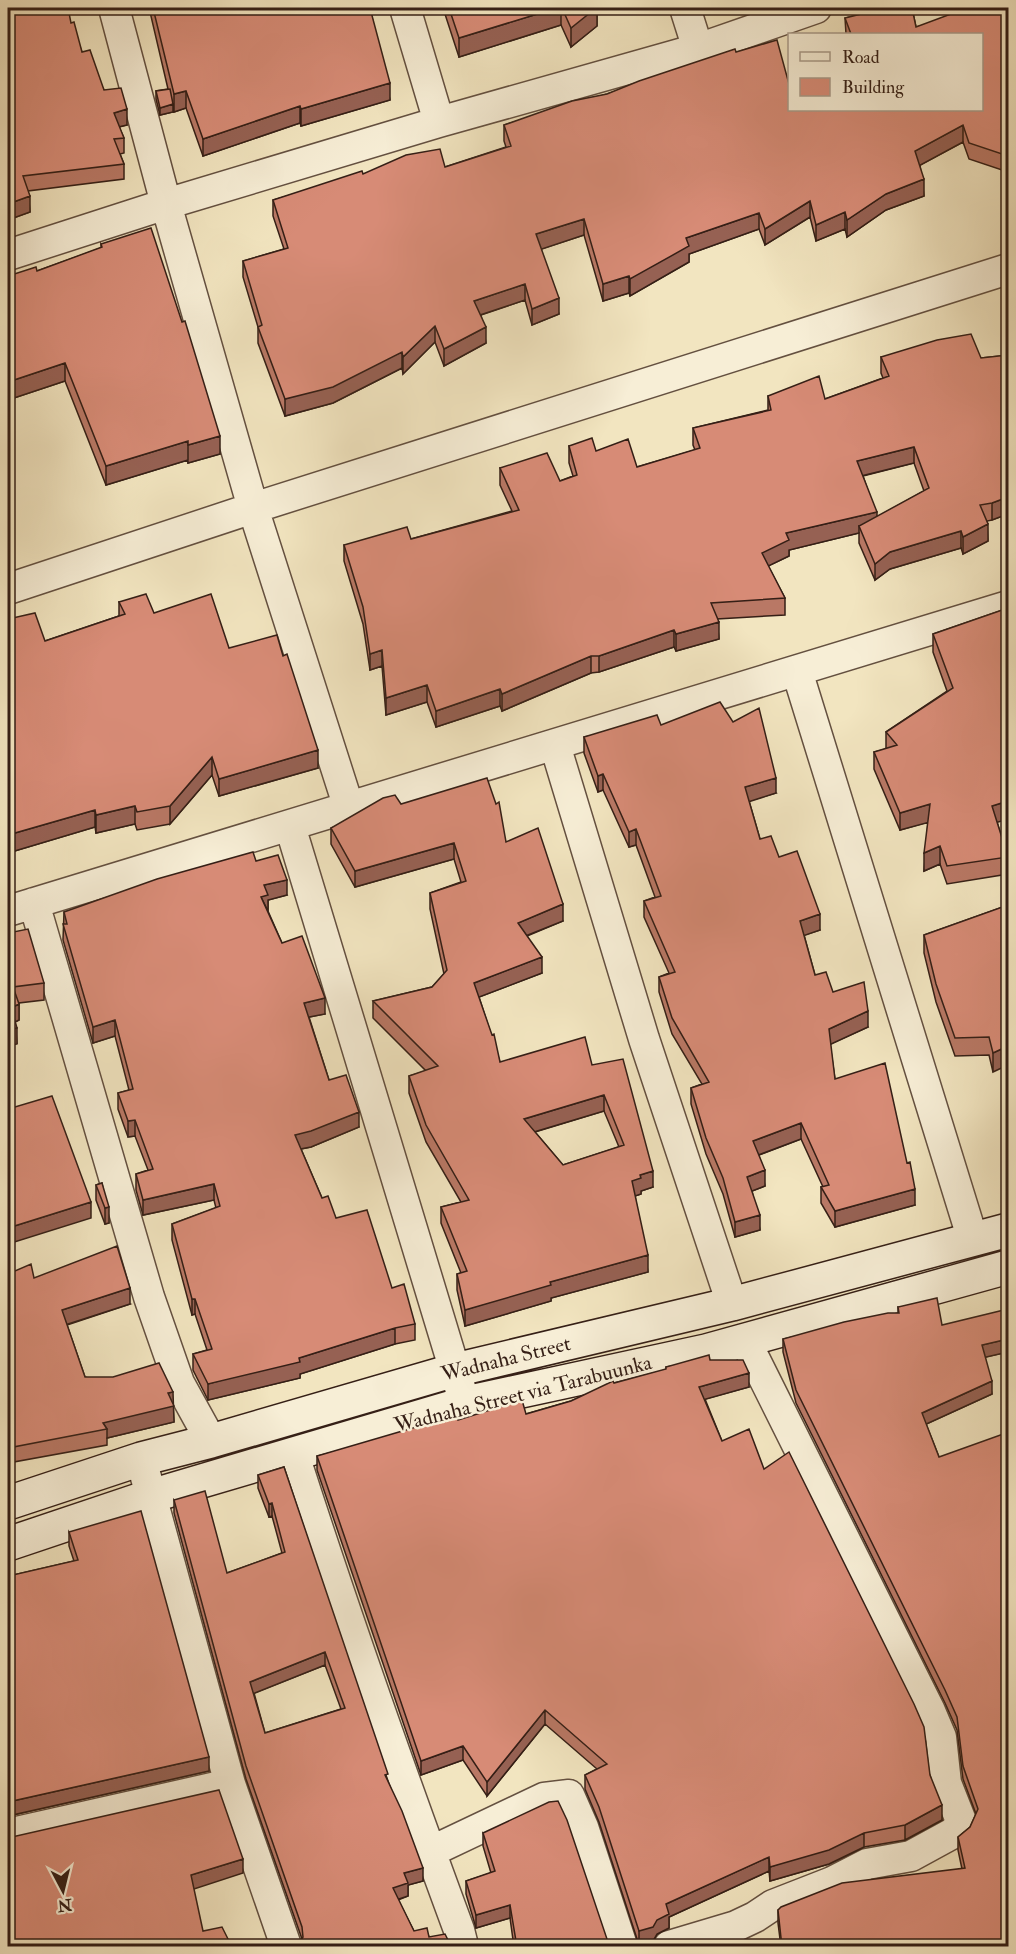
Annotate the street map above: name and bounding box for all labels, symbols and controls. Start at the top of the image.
legend [788,33,983,111]
text: Road [842,46,880,69]
text: Building [842,76,905,99]
street label: Wadnaha Street [437,1330,574,1388]
street label: Wadnaha Street via Tarabuunka [390,1349,655,1439]
north arrow [33,1861,93,1921]
text: N [56,1894,74,1916]

